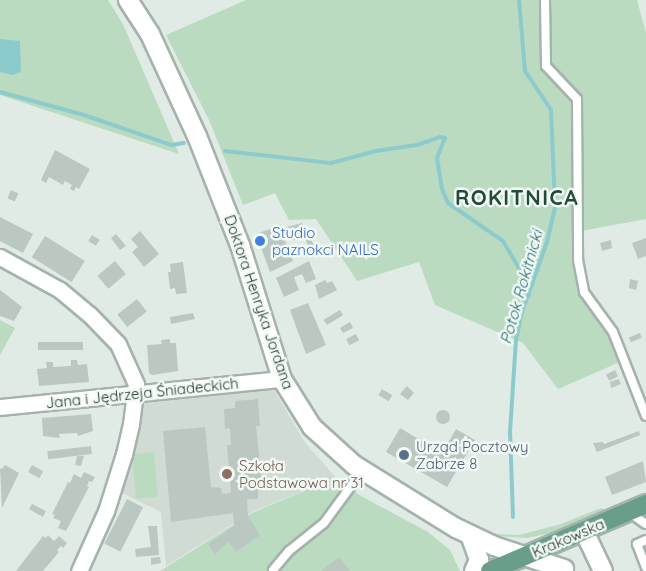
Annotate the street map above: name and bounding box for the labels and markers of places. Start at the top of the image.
place label: Studio paznokci NAILS [272,223,379,258]
marker: Studio paznokci NAILS [253,234,267,248]
place label: Urząd Pocztowy Zabrze 8 [416,437,529,472]
marker: Urząd Pocztowy Zabrze 8 [397,448,411,462]
place label: Szkoła Podstawowa nr 31 [239,456,364,491]
marker: Szkoła Podstawowa nr 31 [220,467,234,481]

